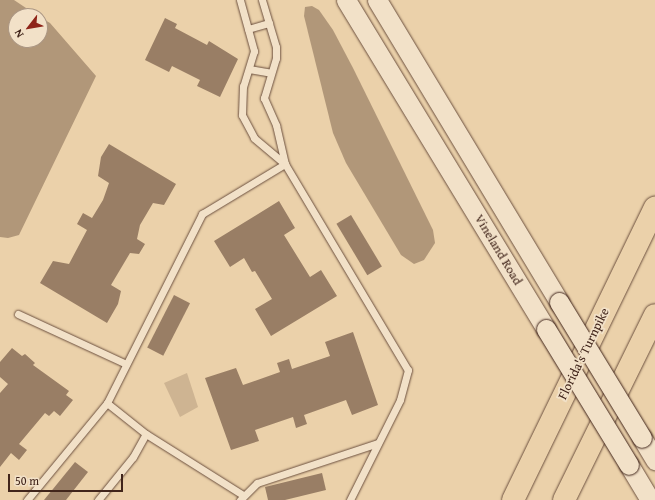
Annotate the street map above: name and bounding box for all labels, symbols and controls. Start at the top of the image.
north arrow [8,8,48,48]
text: N [10,26,27,41]
street label: Vineland Road [471,212,525,288]
street label: Florida's Turnpike [555,306,613,402]
scale bar [10,466,125,492]
text: 50 m [15,472,39,489]

